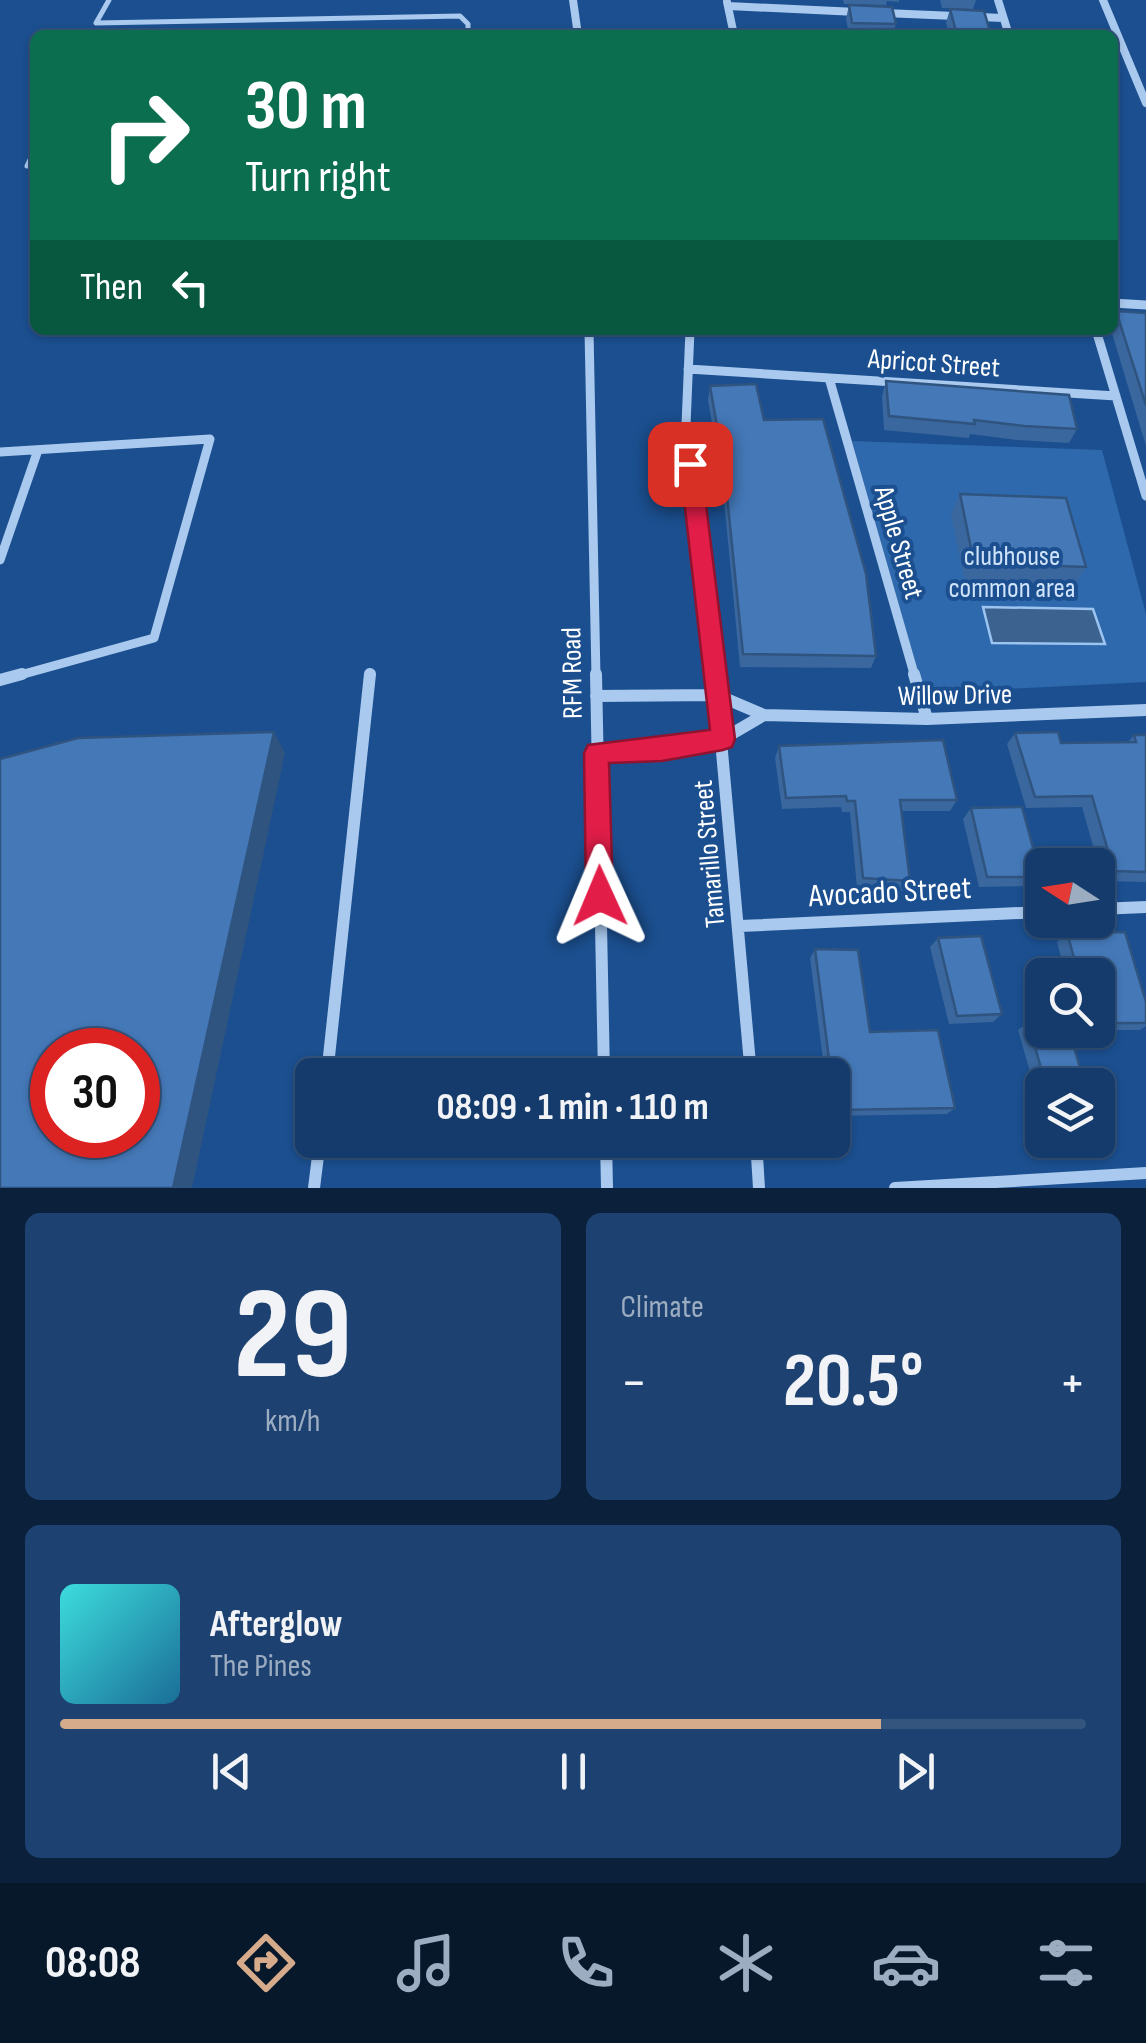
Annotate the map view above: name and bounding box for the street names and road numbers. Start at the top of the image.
street label: Apricot Street [866,342,1001,385]
street label: Apple Street [866,481,930,603]
street label: RFM Road [555,627,590,719]
street label: Willow Drive [898,678,1013,713]
street label: Tamarillo Street [687,779,732,929]
street label: Avocado Street [807,869,972,916]

